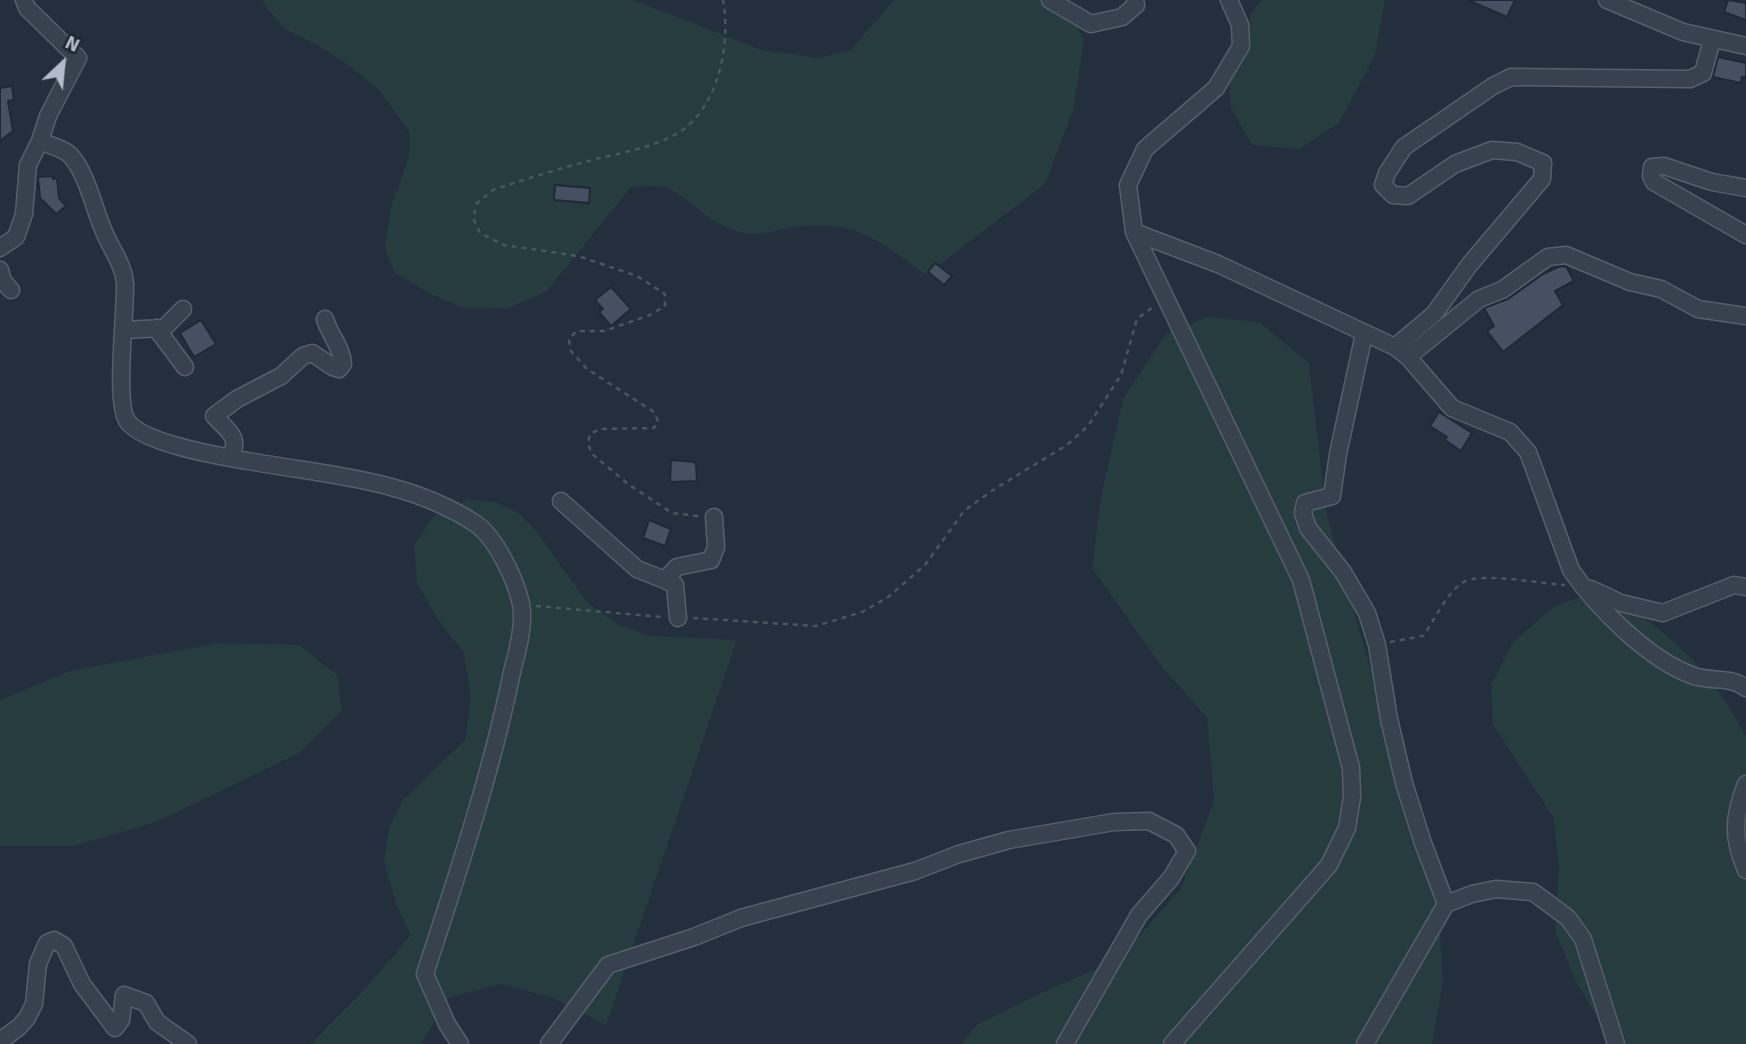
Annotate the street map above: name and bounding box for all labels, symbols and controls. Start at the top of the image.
north arrow [28,28,98,98]
text: N [61,30,83,58]

